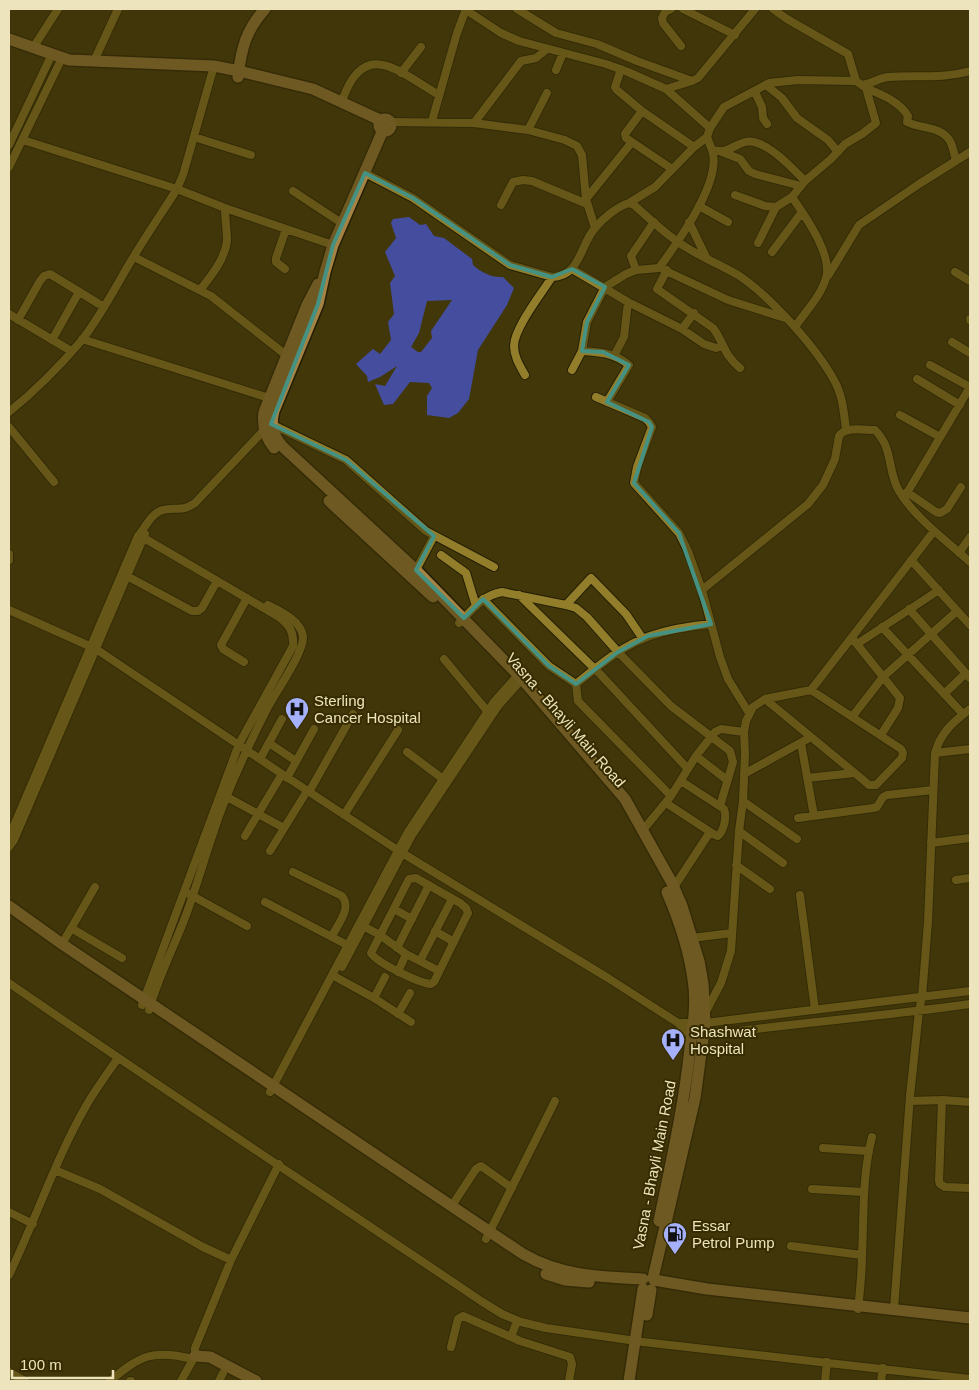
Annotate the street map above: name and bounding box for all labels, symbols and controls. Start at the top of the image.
street label: Vasna - Bhayli Main Road [503,649,629,791]
place label: Sterling Cancer Hospital [314,692,421,726]
hospital icon: Sterling Cancer Hospital [284,696,310,730]
place label: Shashwat Hospital [690,1023,757,1057]
hospital icon: Shashwat Hospital [660,1027,686,1061]
street label: Vasna - Bhayli Main Road [629,1079,679,1251]
place label: Essar Petrol Pump [692,1217,775,1251]
fuel station icon: Essar Petrol Pump [662,1221,688,1255]
scale bar [12,1348,114,1380]
text: 100 m [20,1356,62,1373]

